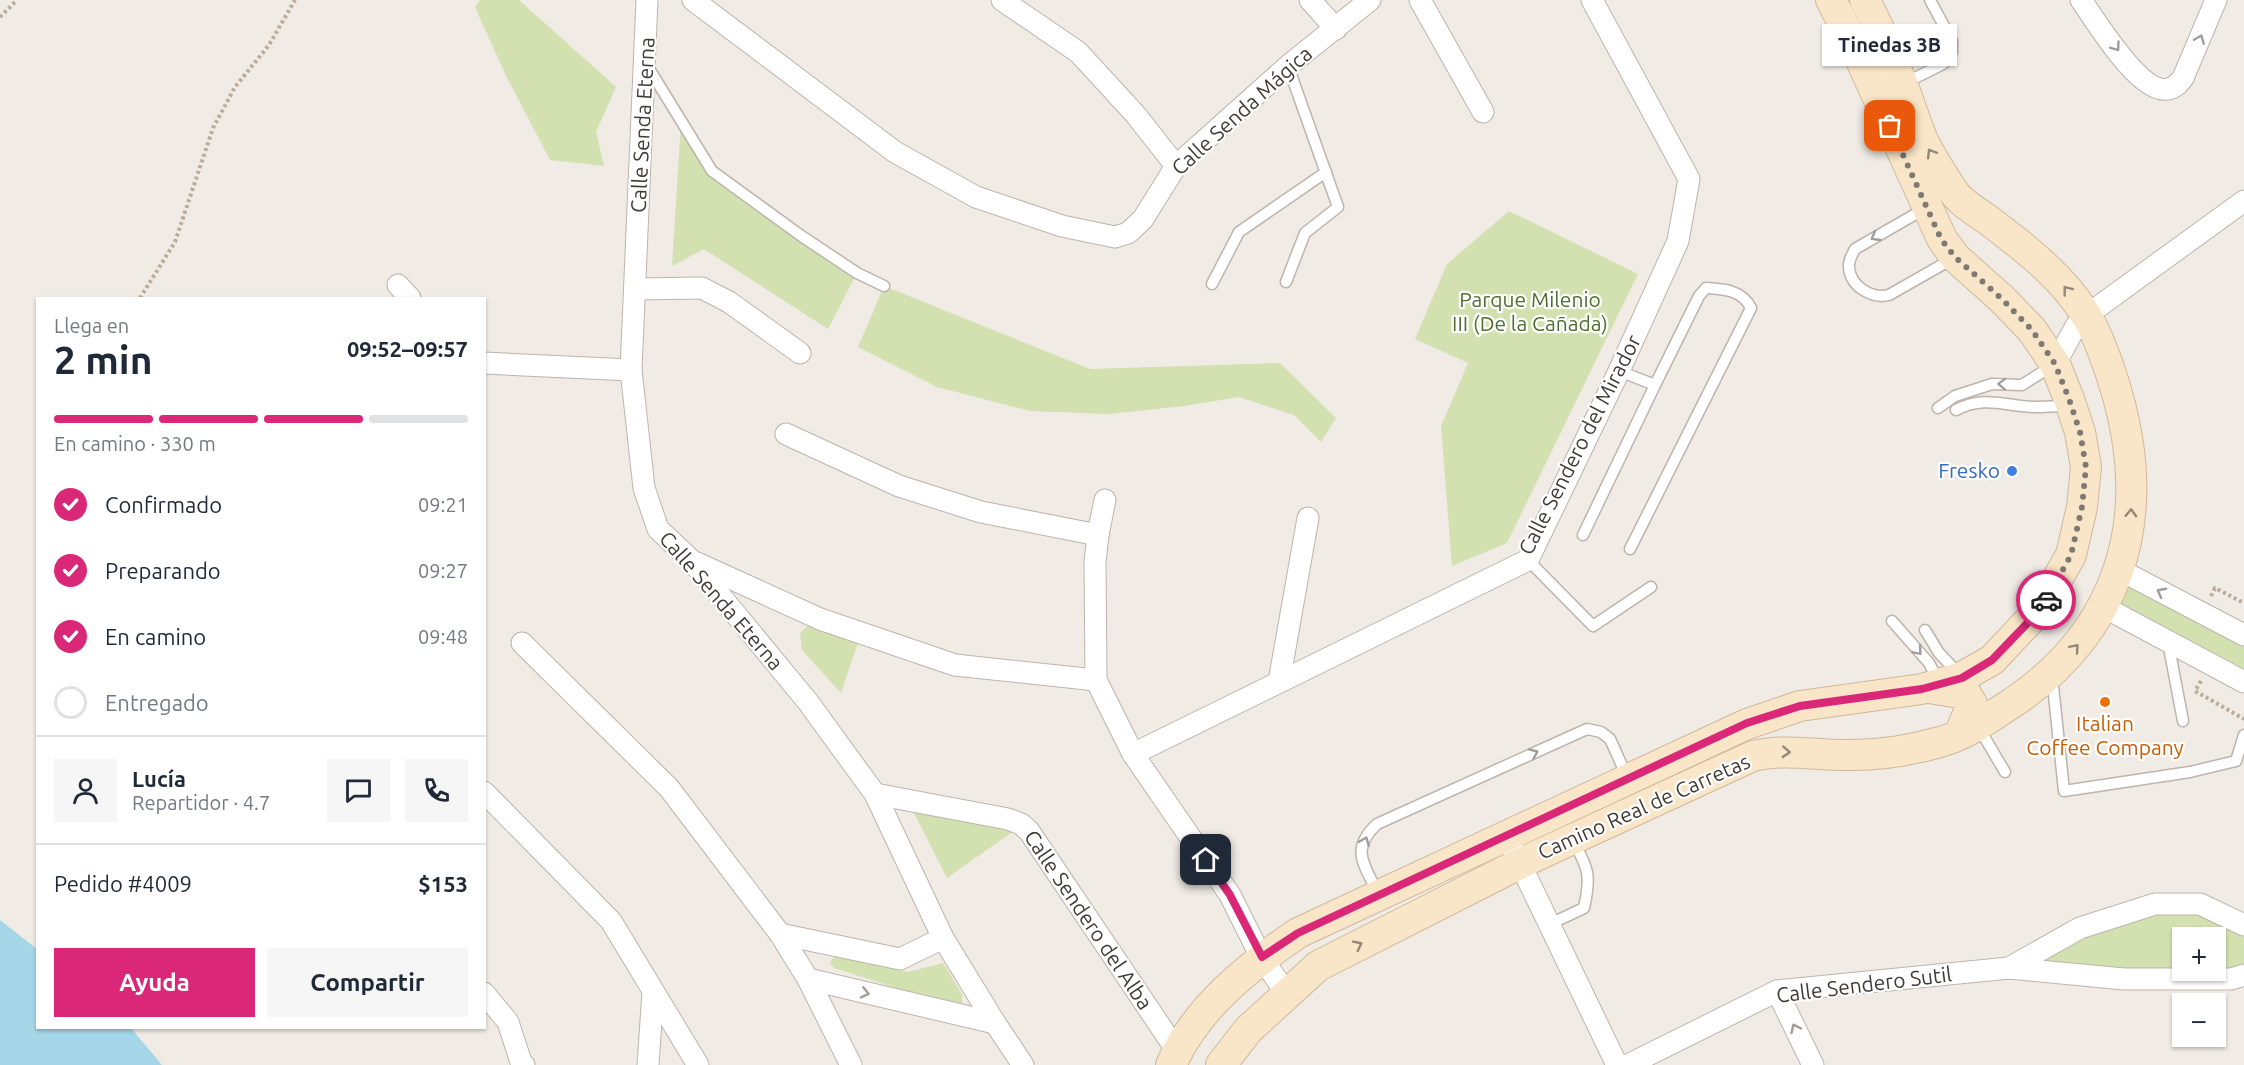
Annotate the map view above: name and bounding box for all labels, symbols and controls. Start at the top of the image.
callout: Tinedas 3B [1822,24,1958,66]
text: Tinedas 3B [1838,33,1941,56]
one-way arrow [2193,34,2205,45]
street label: Calle Senda Eterna [625,36,659,213]
street label: Calle Senda Mágica [1166,41,1316,179]
one-way arrow [2108,41,2119,52]
pin [1864,100,1915,151]
icon: bag [1873,109,1906,142]
one-way arrow [1926,149,1938,159]
one-way arrow [1871,229,1881,241]
one-way arrow [2063,286,2074,297]
park label: Parque Milenio III (De la Cañada) [1452,287,1608,335]
text: Llega en [54,314,129,337]
street label: Calle Sendero del Mirador [1513,331,1645,558]
text: 09:52–09:57 [347,336,468,361]
text: 2 min [54,338,153,381]
one-way arrow [1998,378,2007,390]
text: En camino · 330 m [54,432,216,455]
place label: Fresko [1938,458,2000,482]
marker: Fresko [2005,464,2019,478]
icon: check [54,488,87,521]
text: Confirmado [105,492,222,517]
text: 09:21 [418,493,468,516]
one-way arrow [2124,508,2137,517]
street label: Calle Senda Eterna [655,526,789,675]
icon: check [54,554,87,587]
text: Preparando [105,558,221,583]
text: 09:27 [418,559,468,582]
courier [2016,570,2076,630]
icon: car [2030,584,2063,617]
one-way arrow [2157,588,2167,599]
icon: check [54,620,87,653]
text: En camino [105,624,206,649]
text: 09:48 [418,625,468,648]
one-way arrow [1911,644,1922,655]
one-way arrow [2068,645,2079,655]
text: Entregado [105,690,209,715]
marker: Italian Coffee Company [2098,695,2112,709]
place label: Italian Coffee Company [2026,711,2184,759]
one-way arrow [1782,746,1791,759]
one-way arrow [1528,748,1539,760]
street label: Camino Real de Carretas [1534,748,1753,864]
button: person [54,759,117,822]
button: chat [327,759,390,822]
button: phone [405,759,468,822]
text: Lucía [132,766,186,791]
text: Repartidor · 4.7 [132,791,270,814]
street label: Calle Sendero del Alba [1020,825,1158,1014]
pin [1180,834,1231,885]
one-way arrow [1357,837,1370,847]
icon: home [1189,843,1222,876]
text: Pedido #4009 [54,871,192,896]
text: $153 [418,871,468,896]
map controls [2172,927,2226,1047]
button: + [2172,927,2226,981]
one-way arrow [1352,941,1363,953]
button: Ayuda [54,948,255,1017]
button: Compartir [267,948,468,1017]
street label: Calle Sendero Sutil [1775,961,1953,1007]
one-way arrow [860,985,870,998]
button: − [2172,993,2226,1047]
one-way arrow [1790,1024,1802,1035]

